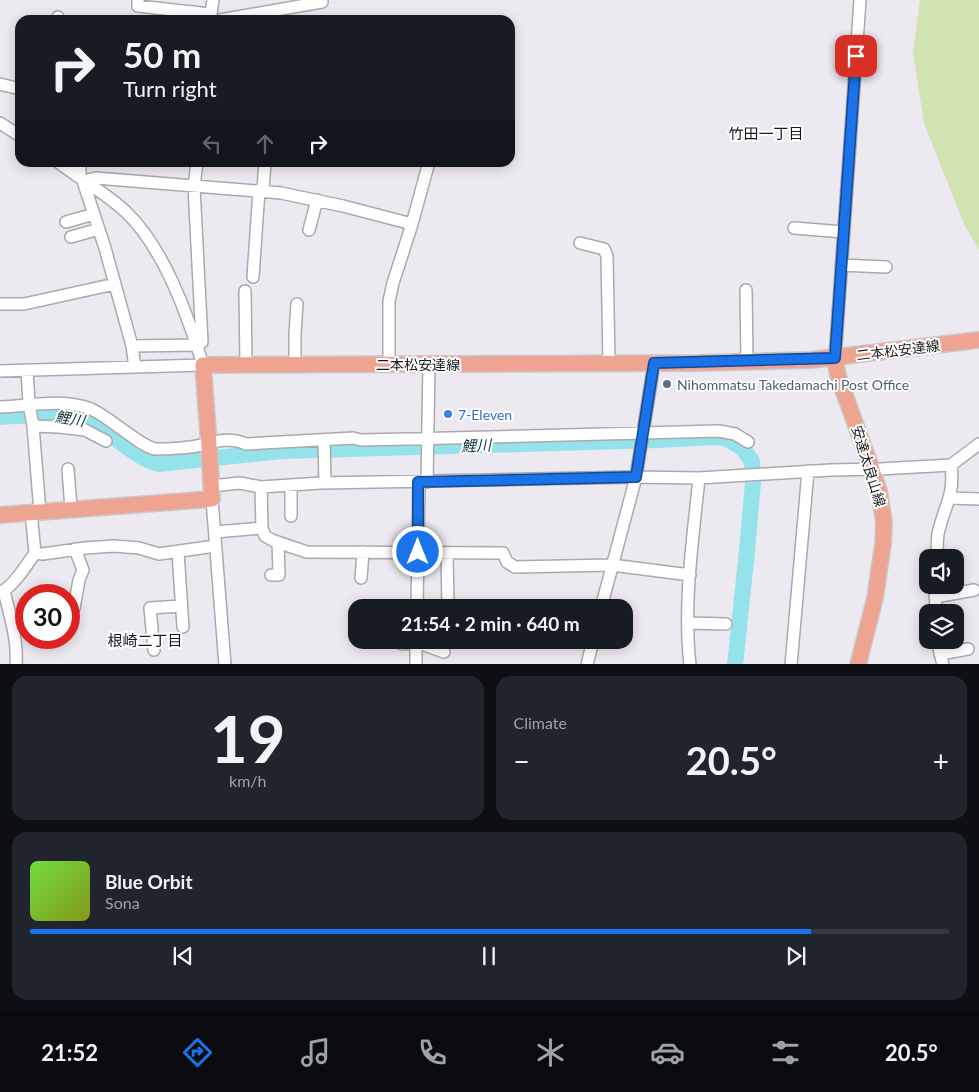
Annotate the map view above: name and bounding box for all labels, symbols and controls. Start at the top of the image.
text: 50 m [123,33,201,75]
icon: right [40,35,105,100]
pin [835,35,877,77]
icon: arrive [842,42,870,70]
text: Turn right [123,75,217,102]
district label: 竹田一丁目 [728,124,804,142]
icon: left [198,130,226,158]
icon: ahead [251,130,279,158]
icon: right [304,130,332,158]
street label: 二本松安達線 [855,336,941,364]
street label: 二本松安達線 [376,356,460,373]
place label: Nihommatsu Takedamachi Post Office [677,376,909,393]
marker: Nihommatsu Takedamachi Post Office [661,378,673,390]
place label: 7-Eleven [458,406,512,423]
water label: 鯉川 [54,407,88,430]
marker: 7-Eleven [442,408,454,420]
street label: 安達太良山線 [849,423,889,509]
water label: 鯉川 [461,435,493,455]
position arrow [391,525,443,577]
map controls [919,549,964,649]
button: sound [919,549,964,594]
speed limit sign: 30 [15,584,80,649]
button: layers [919,604,964,649]
text: 21:54 · 2 min · 640 m [401,612,580,635]
district label: 根崎二丁目 [107,631,183,649]
text: 19 [210,699,285,777]
text: Climate [514,713,567,732]
text: 20.5° [686,737,777,783]
text: − [514,744,530,778]
text: + [933,744,949,778]
text: km/h [229,771,266,790]
text: Blue Orbit [105,870,193,893]
text: Sona [105,893,140,912]
icon: previous [169,942,197,970]
icon: pause [475,942,503,970]
icon: next [782,942,810,970]
icon: directions [180,1035,215,1070]
icon: music [298,1035,333,1070]
icon: phone [415,1035,450,1070]
icon: climate [533,1035,568,1070]
icon: car [650,1035,685,1070]
icon: filters [768,1035,803,1070]
text: 21:52 [41,1039,98,1066]
text: 20.5° [885,1039,938,1066]

